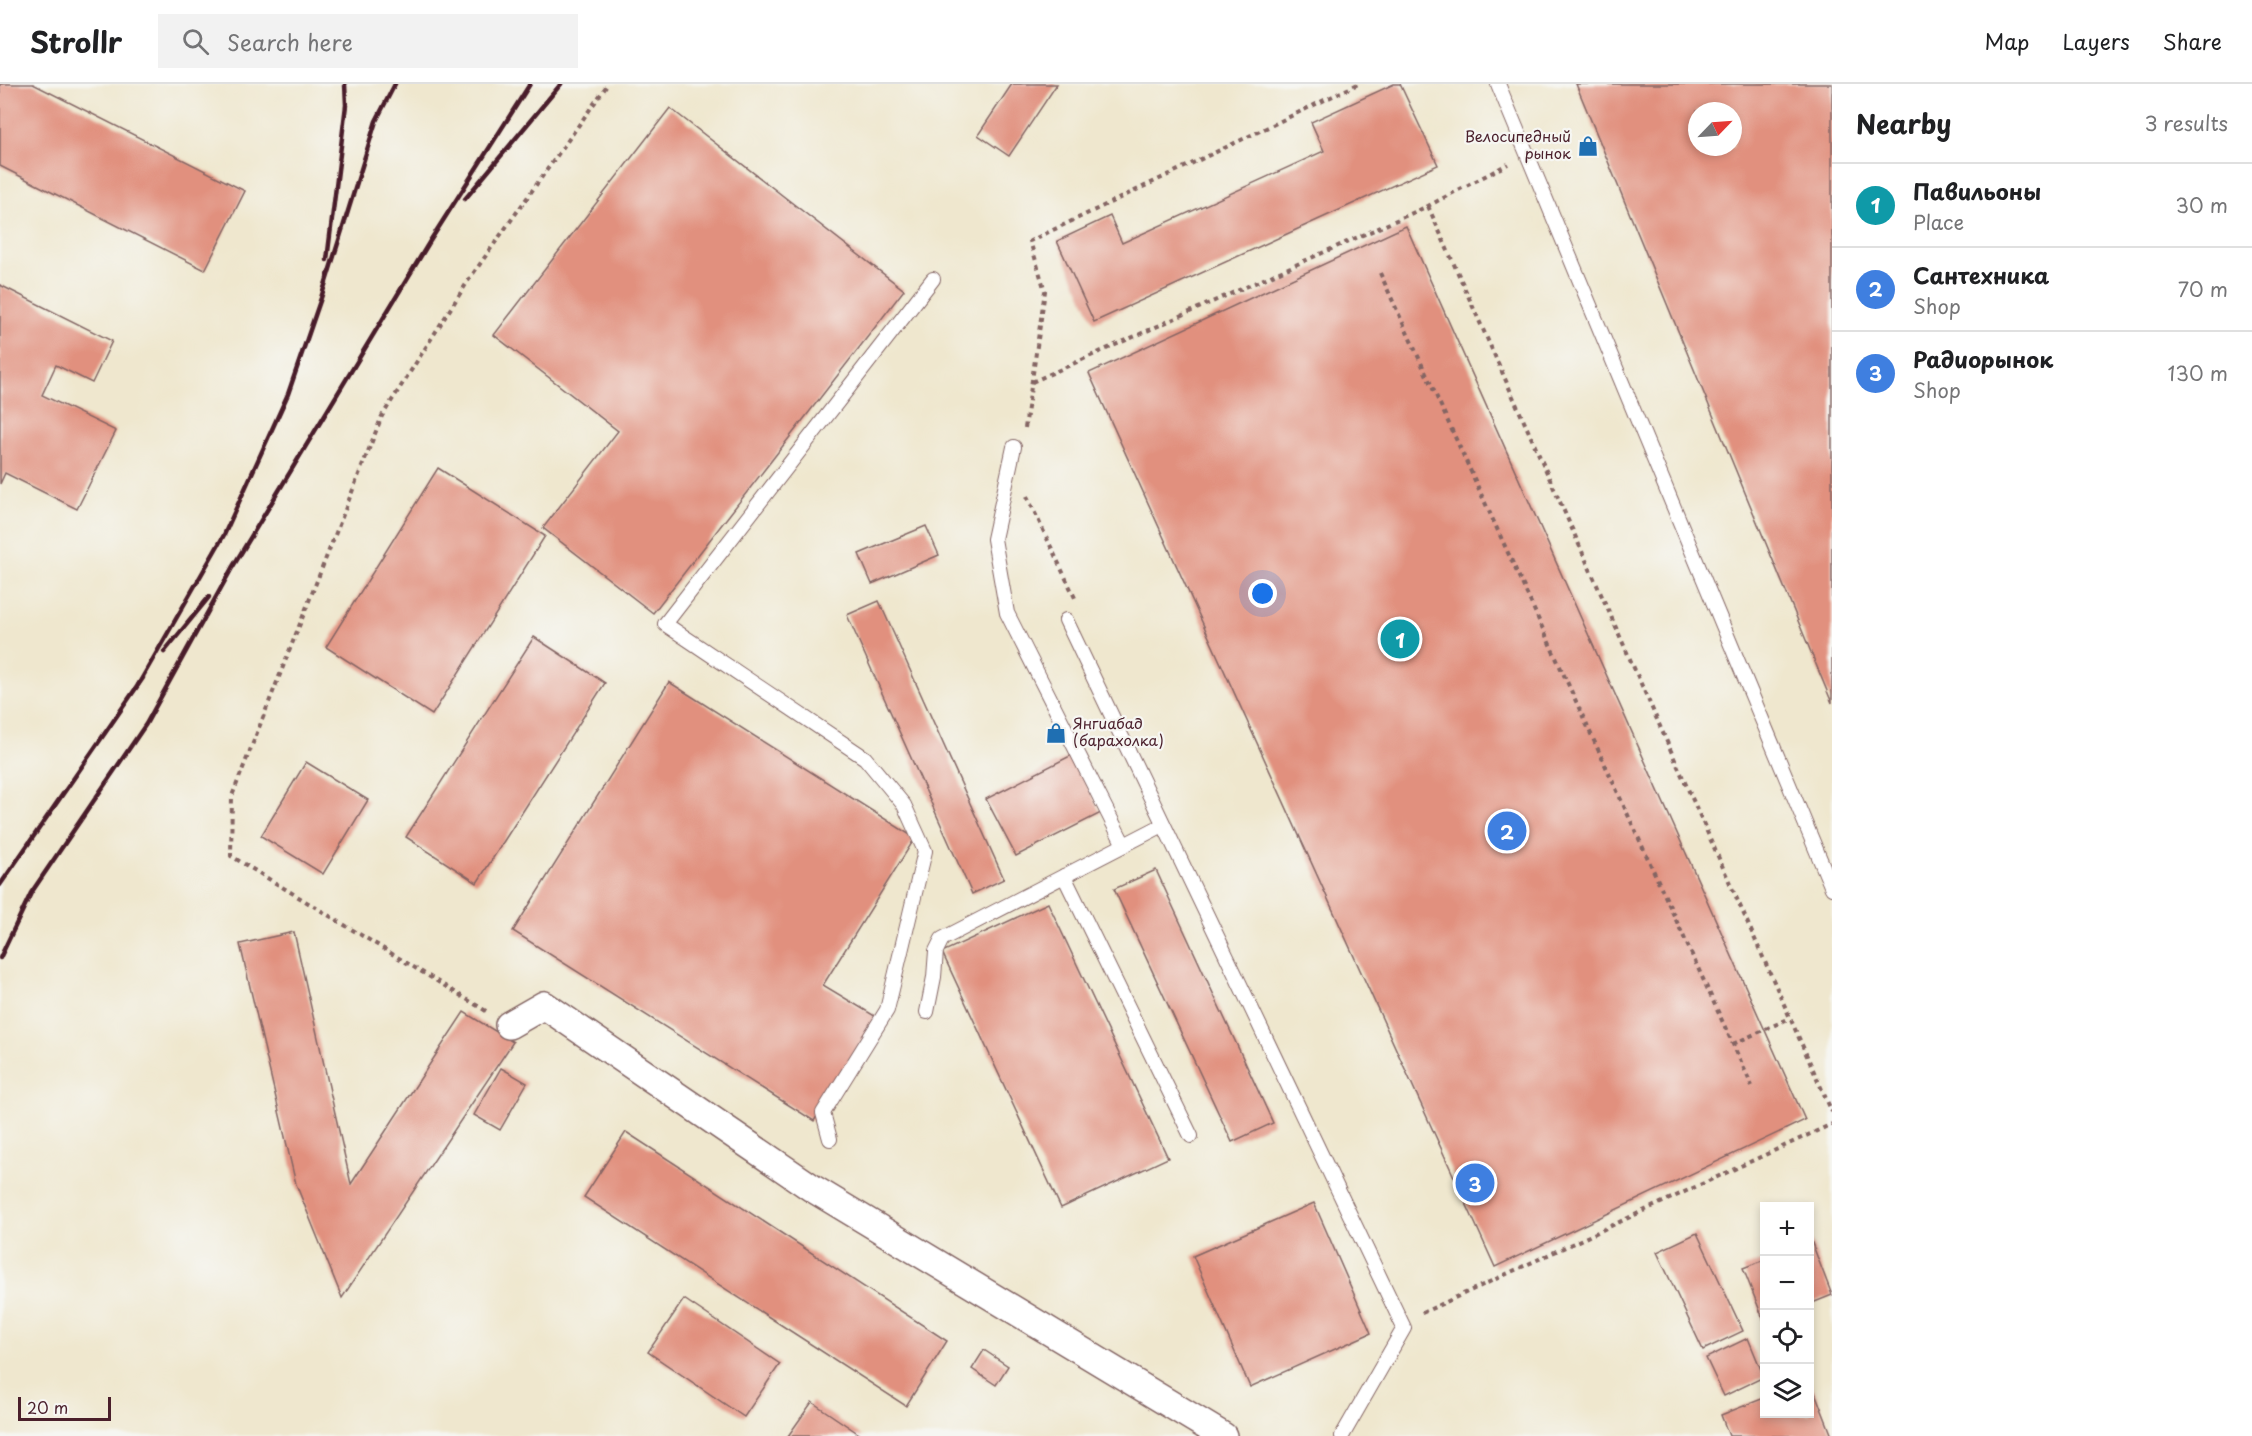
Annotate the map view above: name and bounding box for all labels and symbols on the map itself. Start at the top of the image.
north arrow [1688,102,1742,156]
place label: Велосипедный рынок [1465,124,1571,164]
shop icon: Велосипедный рынок [1576,134,1600,158]
your location [1248,579,1277,608]
pin: 1 [1380,616,1420,662]
place label: Янгиабад (барахолка) [1073,711,1164,751]
shop icon: Янгиабад (барахолка) [1044,721,1068,745]
pin: 2 [1488,808,1526,854]
pin: 3 [1456,1160,1494,1206]
scale bar [18,1394,111,1422]

